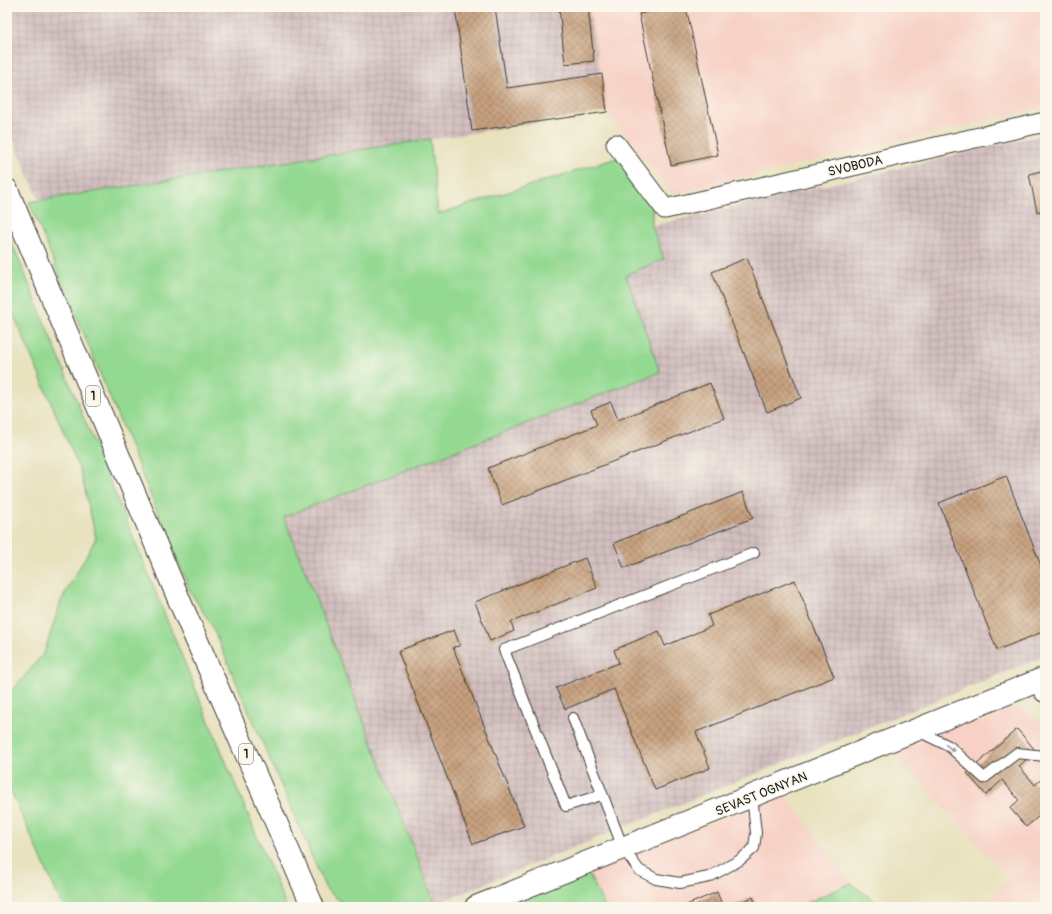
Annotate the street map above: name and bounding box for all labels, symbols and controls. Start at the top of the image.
street label: SVOBODA [826,152,885,180]
road number: 1 [86,386,100,406]
road number: 1 [239,744,253,764]
one-way arrow [945,744,956,752]
street label: SEVAST OGNYAN [713,768,810,820]

